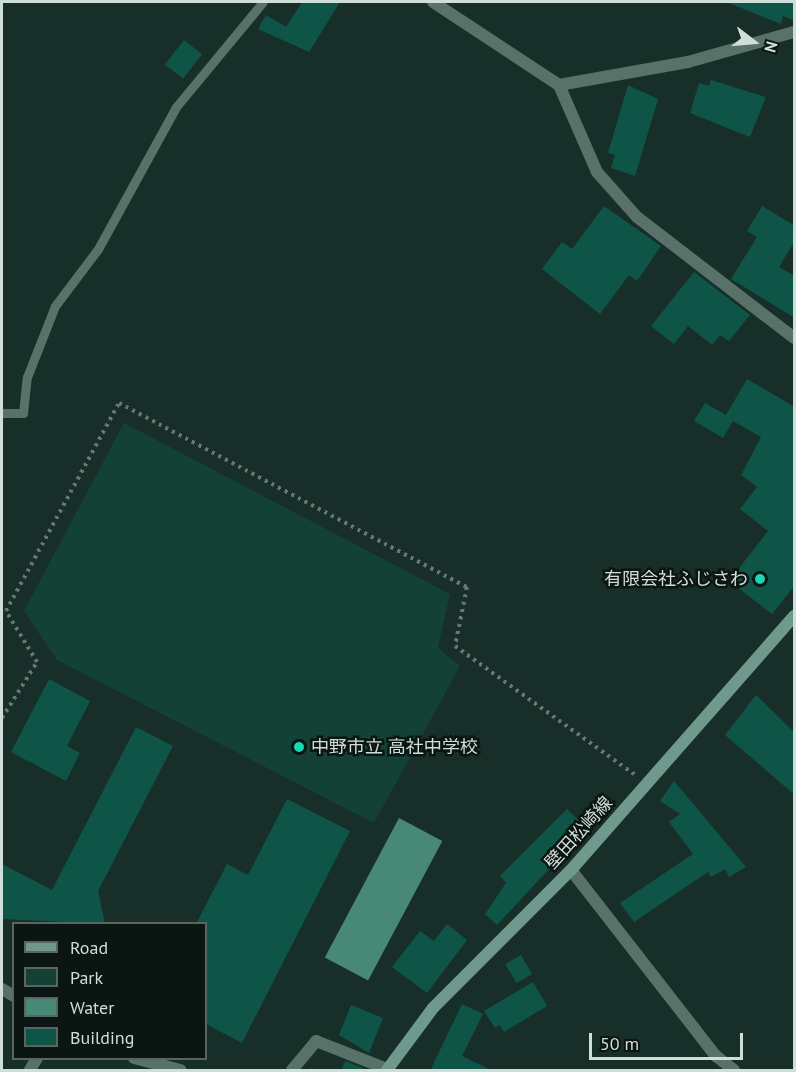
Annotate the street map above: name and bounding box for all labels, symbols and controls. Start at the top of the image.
north arrow [724,12,784,72]
text: N [760,39,782,55]
place label: 有限会社ふじさわ [604,568,748,590]
marker: 有限会社ふじさわ [753,572,767,586]
place label: 中野市立 高社中学校 [311,736,478,758]
marker: 中野市立 高社中学校 [292,740,306,754]
street label: 壁田松崎線 [541,792,617,874]
legend [12,922,207,1060]
text: Road [70,936,108,959]
text: Park [70,966,103,989]
text: Water [70,996,114,1019]
scale bar [592,1021,746,1059]
text: Building [70,1026,134,1049]
text: 50 m [600,1032,639,1055]

